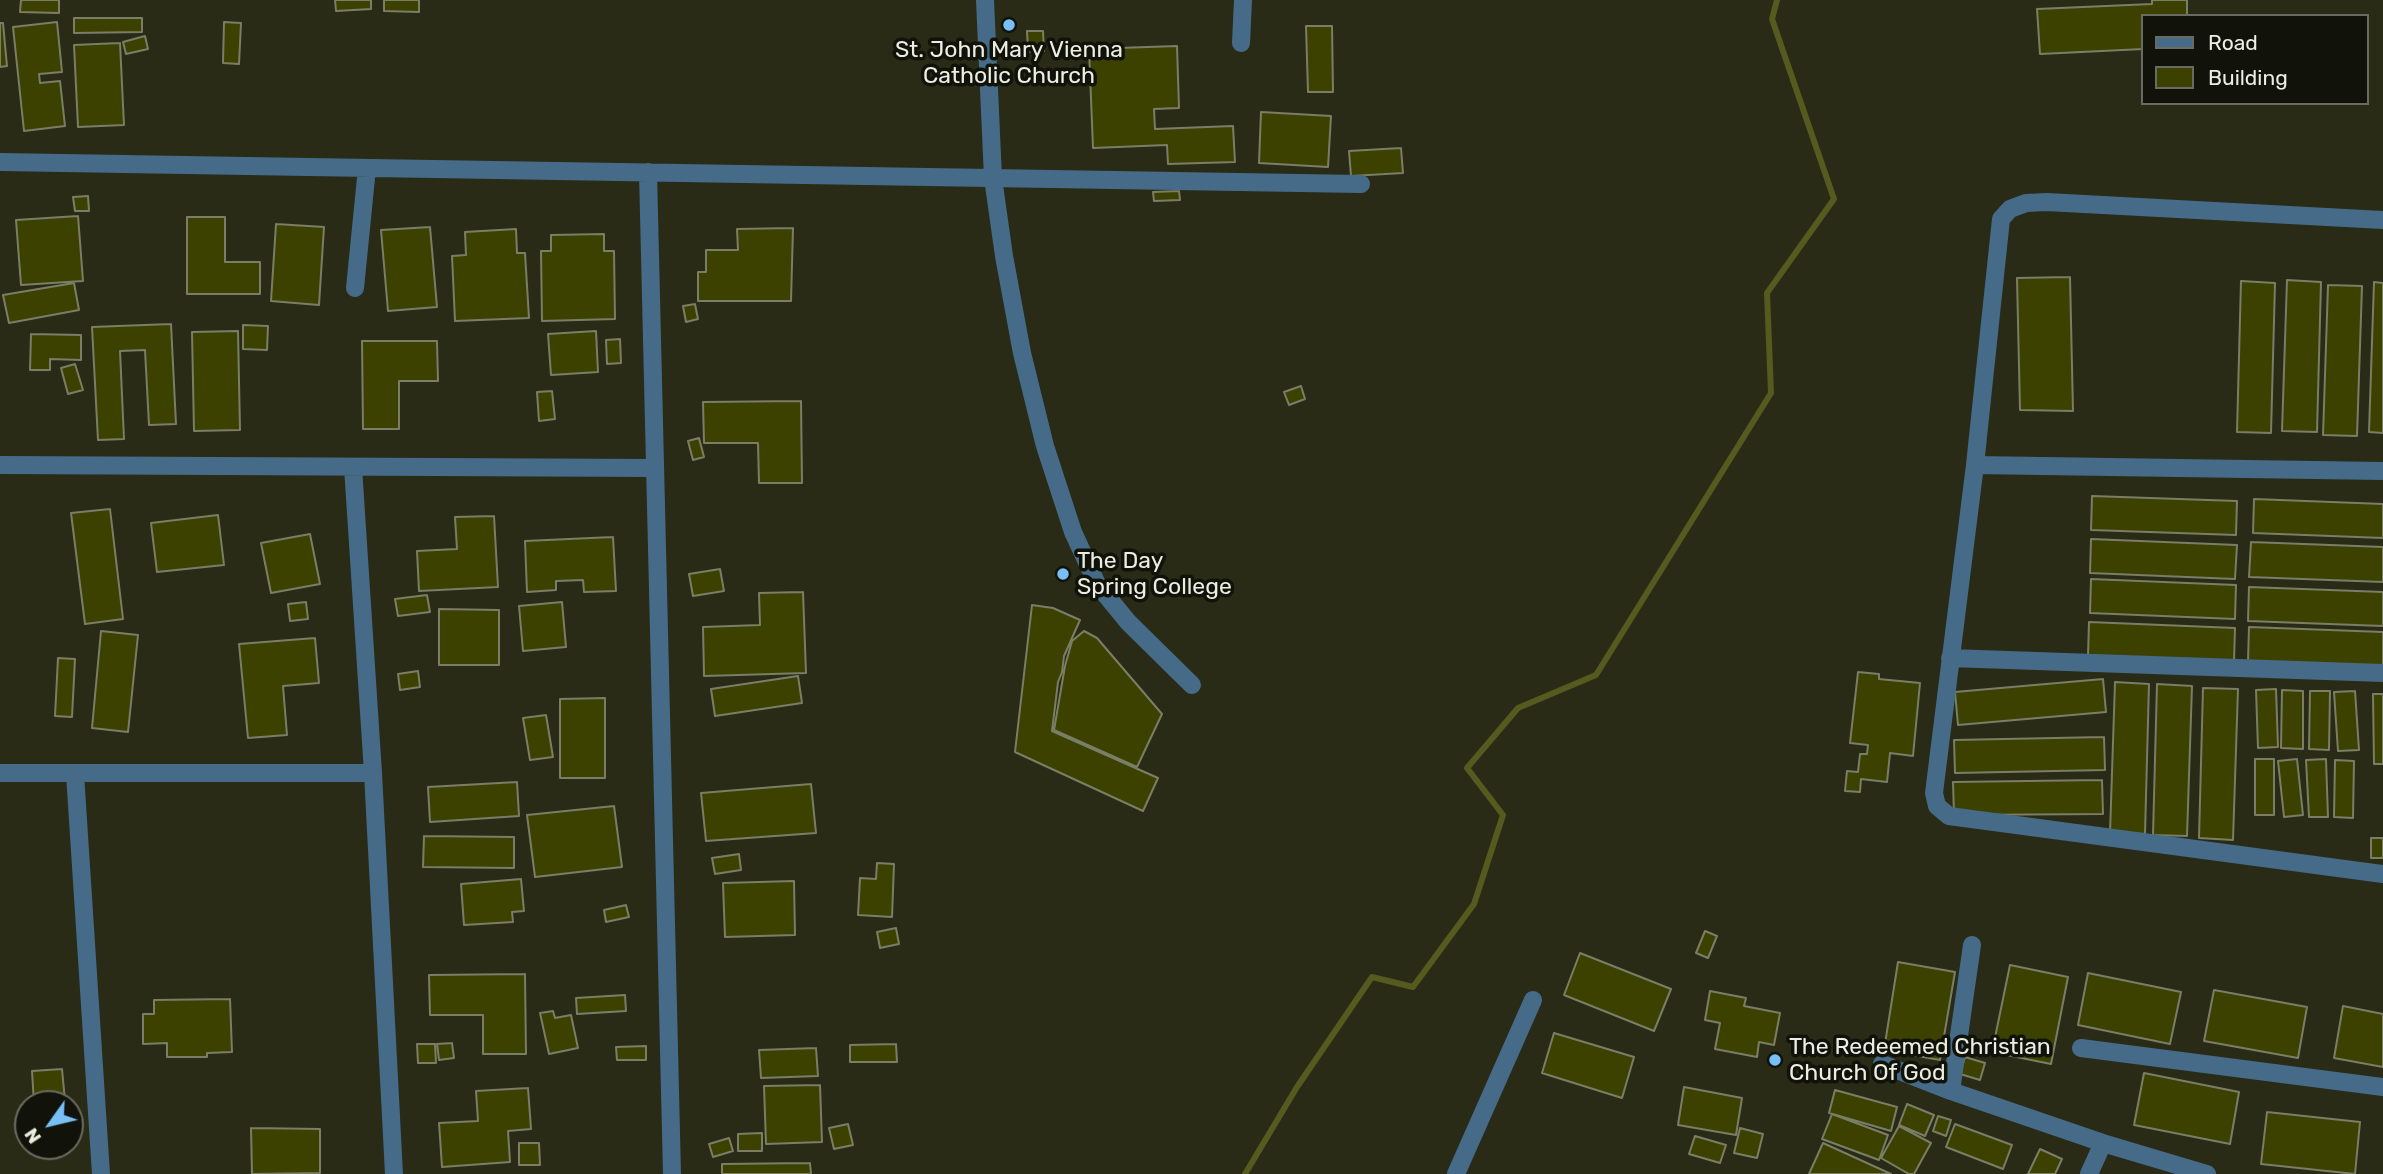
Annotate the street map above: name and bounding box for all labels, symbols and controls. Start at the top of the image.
legend [2142,14,2369,105]
marker: St. John Mary Vienna Catholic Church [1001,17,1017,33]
text: Road [2208,30,2258,55]
place label: St. John Mary Vienna Catholic Church [895,36,1123,90]
text: Building [2208,65,2288,90]
place label: The Day Spring College [1077,547,1232,601]
marker: The Day Spring College [1055,566,1071,582]
place label: The Redeemed Christian Church Of God [1789,1033,2051,1087]
marker: The Redeemed Christian Church Of God [1767,1052,1783,1068]
north arrow [14,1090,84,1160]
text: N [19,1124,46,1148]

